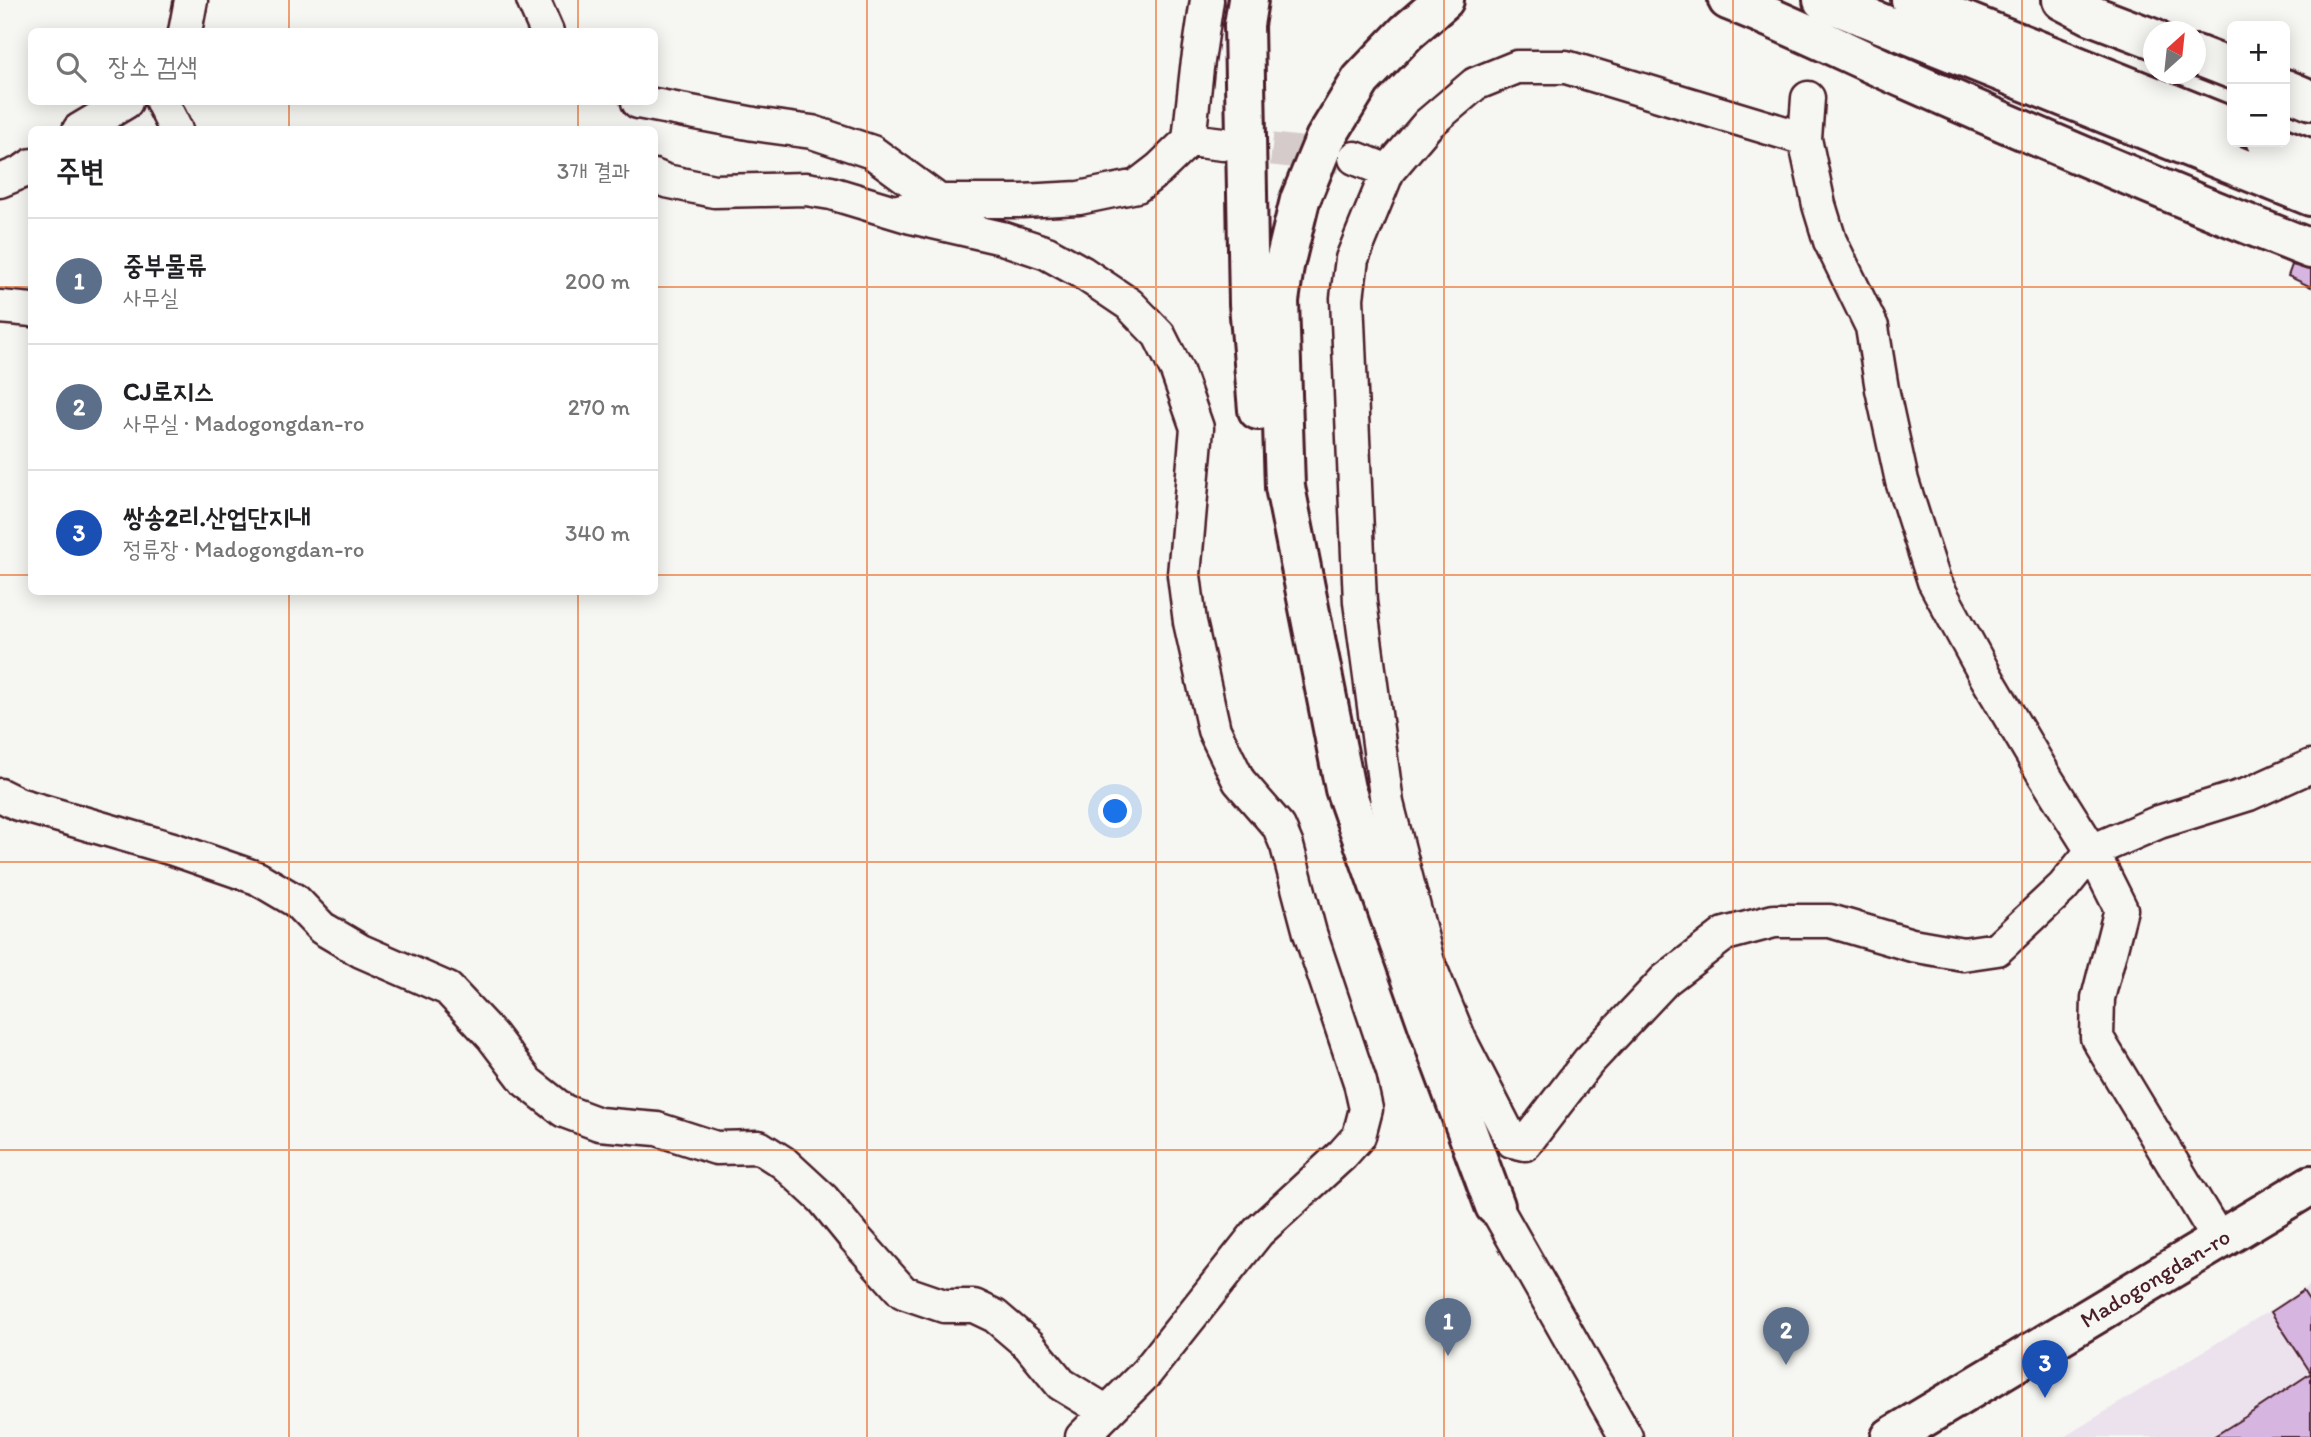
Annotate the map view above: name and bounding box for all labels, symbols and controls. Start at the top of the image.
north arrow [2143,21,2206,84]
map controls [2227,21,2290,147]
button: + [2227,21,2290,84]
search box [28,28,658,105]
icon: search [52,48,90,86]
text: 장소 검색 [108,50,198,82]
button: − [2227,84,2290,147]
text: 주변 [56,152,104,189]
text: 3개 결과 [557,157,630,185]
text: 중부물류 [123,249,207,281]
text: 1 [74,267,84,295]
text: 200 m [565,267,630,295]
text: 사무실 [123,283,179,311]
text: CJ로지스 [123,375,214,407]
text: 2 [73,393,85,421]
text: 270 m [568,393,630,421]
text: 사무실 · Madogongdan-ro [123,409,364,437]
text: 쌍송2리.산업단지내 [123,501,310,533]
text: 3 [73,519,85,547]
text: 340 m [565,519,630,547]
text: 정류장 · Madogongdan-ro [123,535,364,563]
your location [1098,794,1132,828]
street label: Madogongdan-ro [2075,1222,2235,1334]
pin: 1 [1425,1298,1471,1356]
pin: 2 [1763,1307,1809,1365]
pin: 3 [2022,1340,2068,1398]

